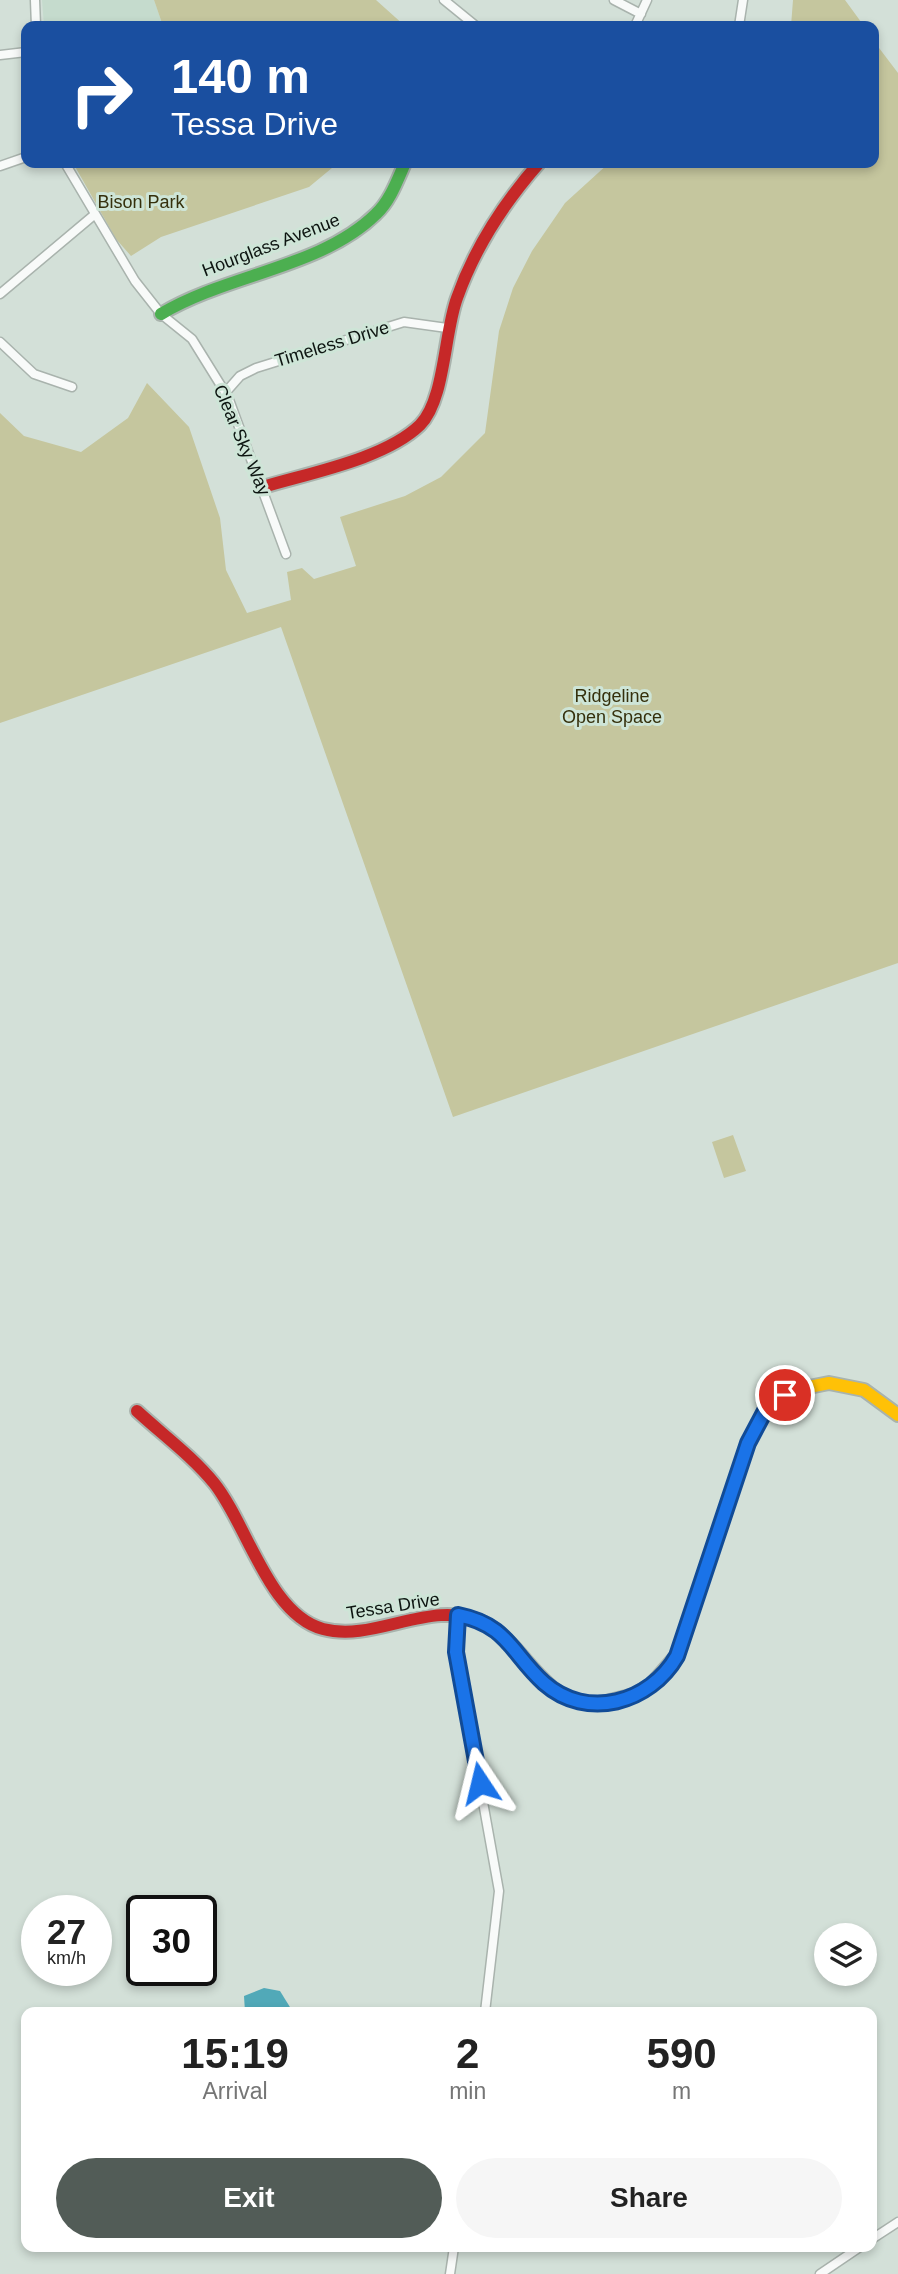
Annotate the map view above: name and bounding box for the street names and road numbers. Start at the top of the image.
street label: Hourglass Avenue [199,210,343,280]
street label: Timeless Drive [272,317,392,371]
street label: Clear Sky Way [210,382,274,498]
street label: Tessa Drive [345,1589,441,1623]

